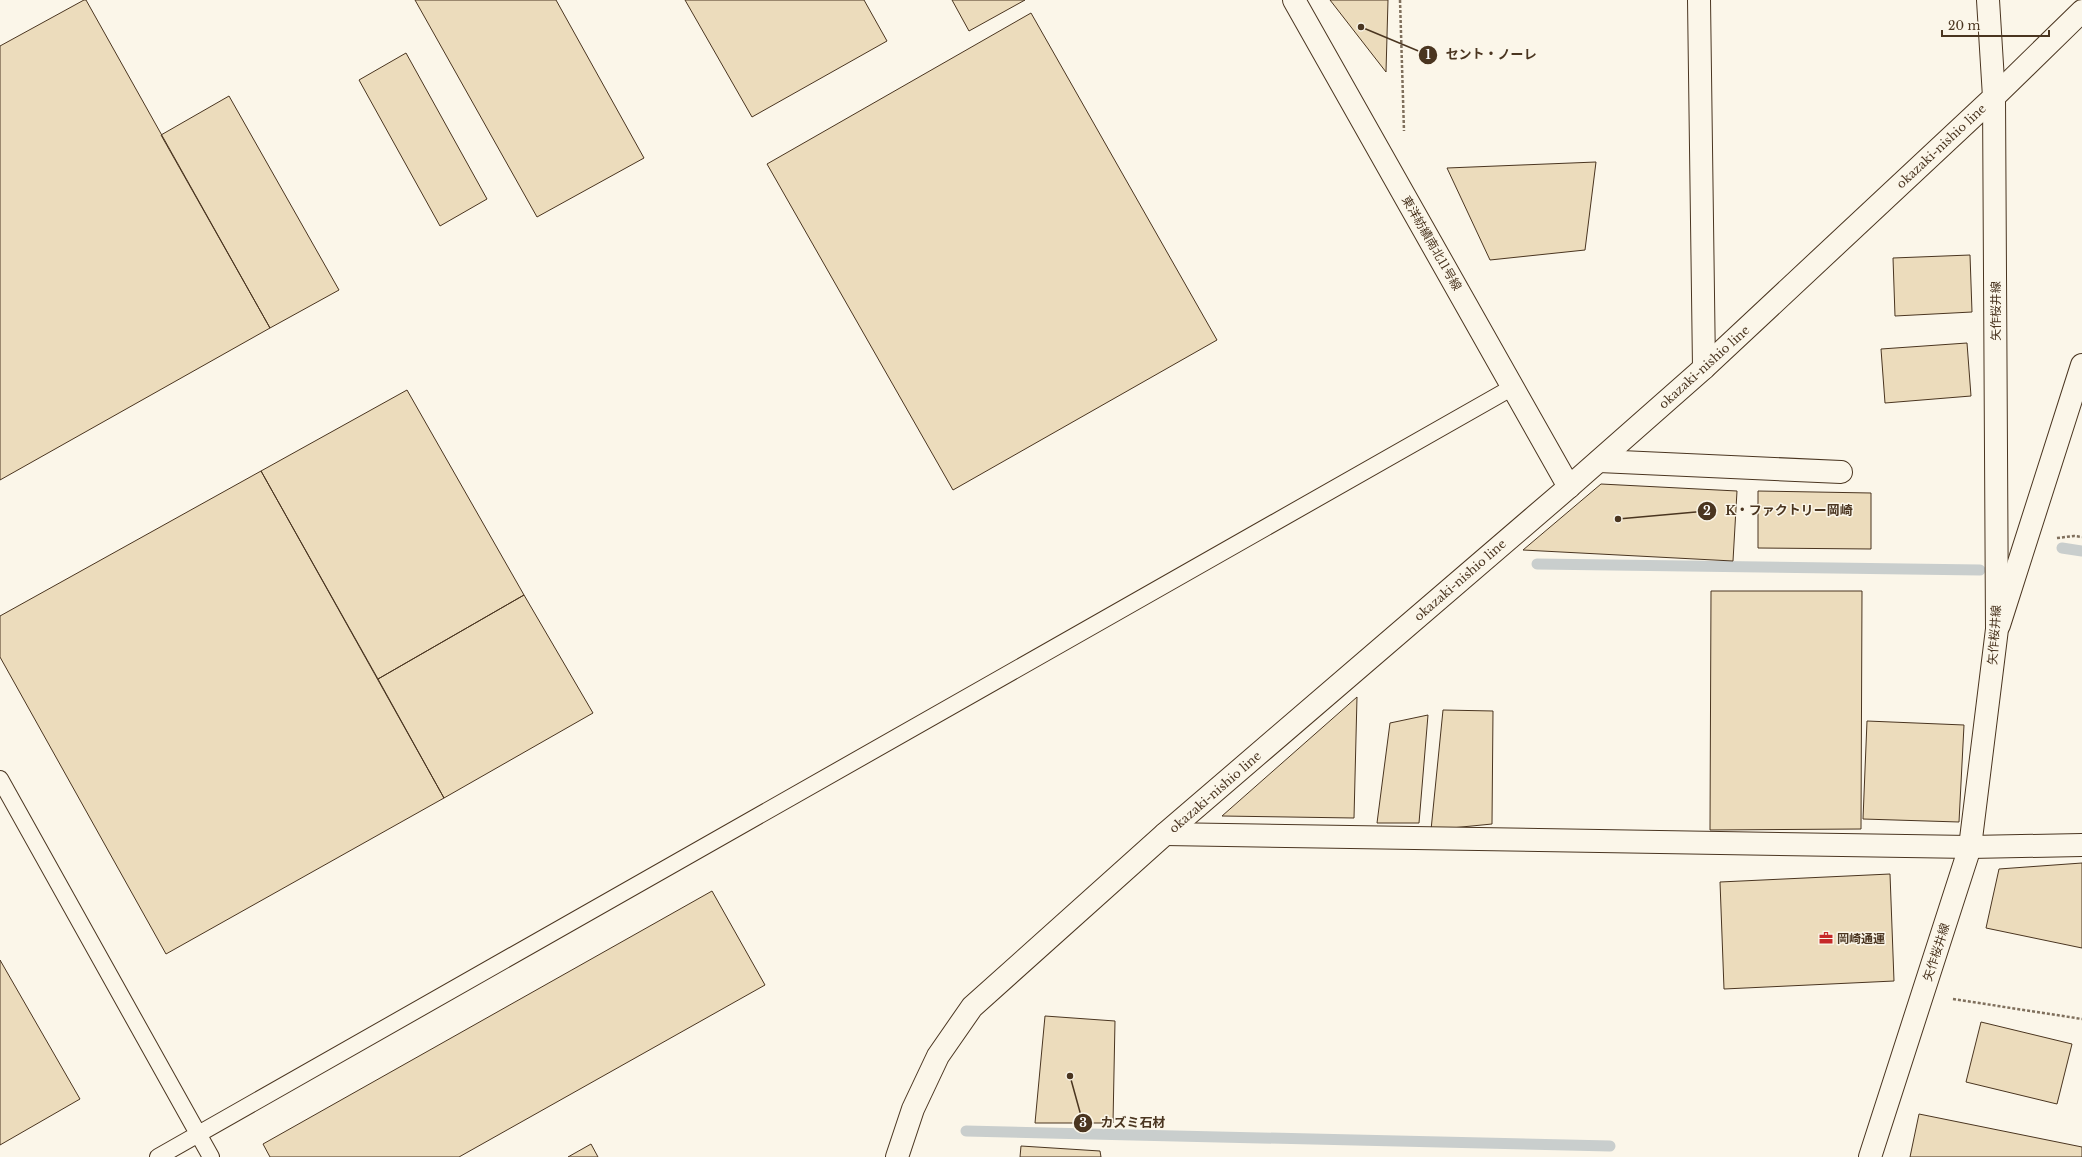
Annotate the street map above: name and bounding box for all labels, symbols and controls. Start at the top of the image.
scale bar [1942,12,2049,38]
text: 20 m [1948,18,1980,33]
callout: セント・ノーレ [1418,42,1545,67]
text: セント・ノーレ [1445,46,1537,63]
text: 1 [1425,47,1431,62]
street label: okazaki-nishio line [1893,101,1989,191]
street label: 東洋紡績南北11号線 [1399,193,1465,293]
street label: 矢作桜井線 [1988,281,2003,341]
street label: okazaki-nishio line [1656,322,1753,412]
callout: K・ファクトリー岡崎 [1697,498,1861,523]
text: K・ファクトリー岡崎 [1725,502,1853,519]
text: 2 [1703,503,1711,518]
street label: okazaki-nishio line [1411,536,1509,624]
street label: 矢作桜井線 [1984,605,2004,665]
street label: okazaki-nishio line [1166,748,1264,836]
street label: 矢作桜井線 [1920,921,1952,983]
office icon: 岡崎通運 [1818,930,1834,946]
place label: 岡崎通運 [1837,931,1885,946]
callout: カズミ石材 [1073,1110,1174,1135]
text: カズミ石材 [1100,1114,1166,1131]
text: 3 [1079,1115,1087,1130]

